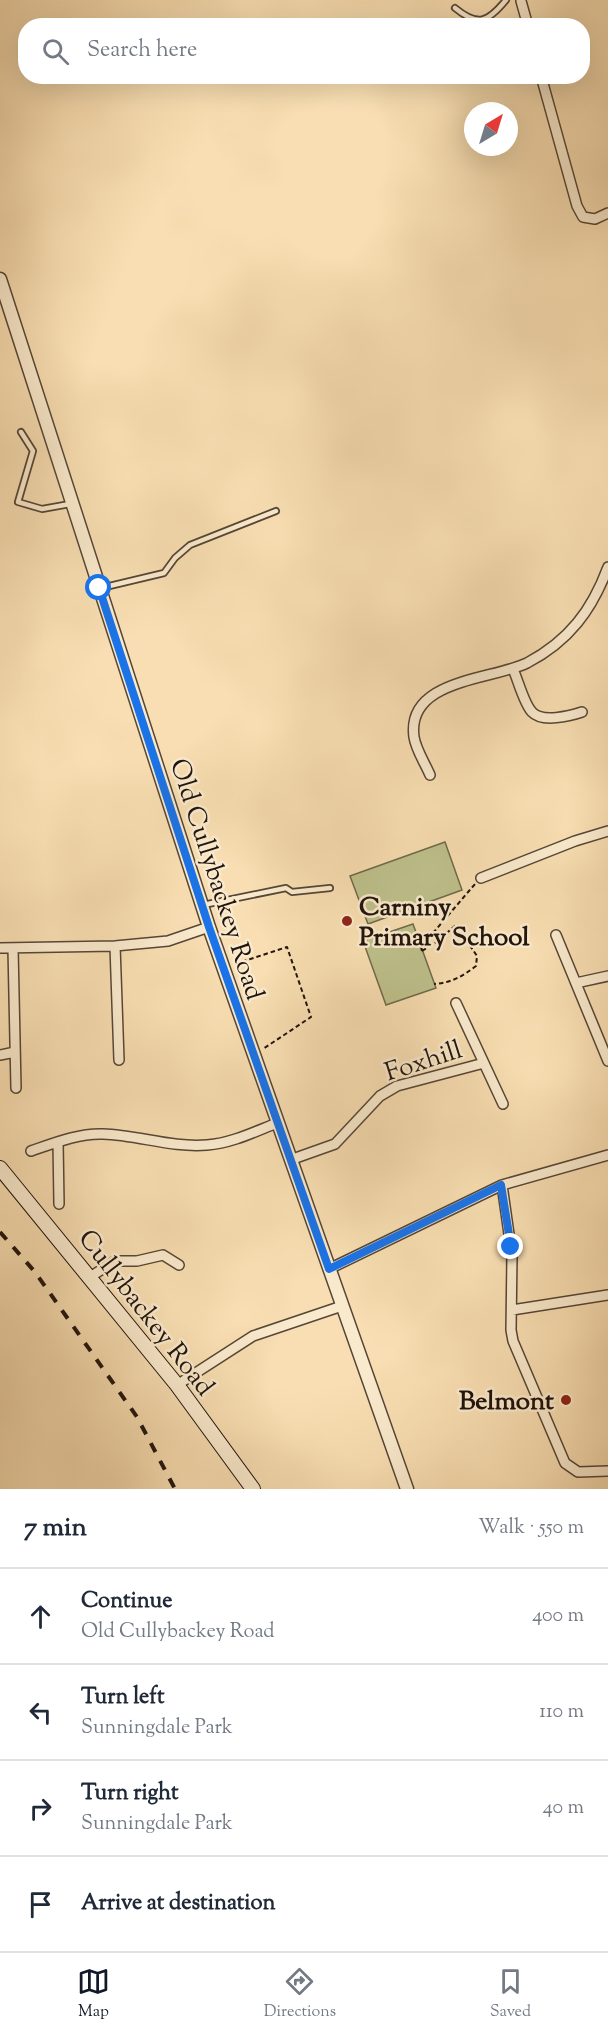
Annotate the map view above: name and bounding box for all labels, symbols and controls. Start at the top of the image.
search box [18,18,590,84]
icon: search [39,35,72,68]
text: Search here [87,35,197,67]
north arrow [464,102,518,156]
route start [85,574,111,600]
street label: Old Cullybackey Road [159,754,272,1005]
place label: Carniny Primary School [359,890,530,957]
marker: Carniny Primary School [340,914,354,928]
street label: Foxhill [380,1033,467,1092]
street label: Cullybackey Road [68,1222,222,1405]
route end [497,1233,523,1259]
place label: Belmont [459,1384,554,1421]
marker: Belmont [559,1393,573,1407]
text: 7 min [24,1510,87,1547]
text: Walk · 550 m [478,1514,584,1543]
text: Continue [81,1586,172,1618]
icon: ahead [24,1600,57,1633]
text: 400 m [532,1602,584,1631]
text: Old Cullybackey Road [81,1618,275,1647]
text: Turn left [81,1682,164,1714]
icon: left [24,1696,57,1729]
text: 110 m [539,1698,584,1727]
text: Sunningdale Park [81,1714,233,1743]
text: Turn right [81,1778,178,1810]
icon: right [24,1792,57,1825]
text: 40 m [543,1794,584,1823]
text: Sunningdale Park [81,1810,233,1839]
icon: arrive [24,1888,57,1921]
text: Arrive at destination [81,1888,276,1920]
tab: Map [77,1965,110,2024]
tab: Directions [264,1965,336,2024]
tab: Saved [490,1965,531,2024]

